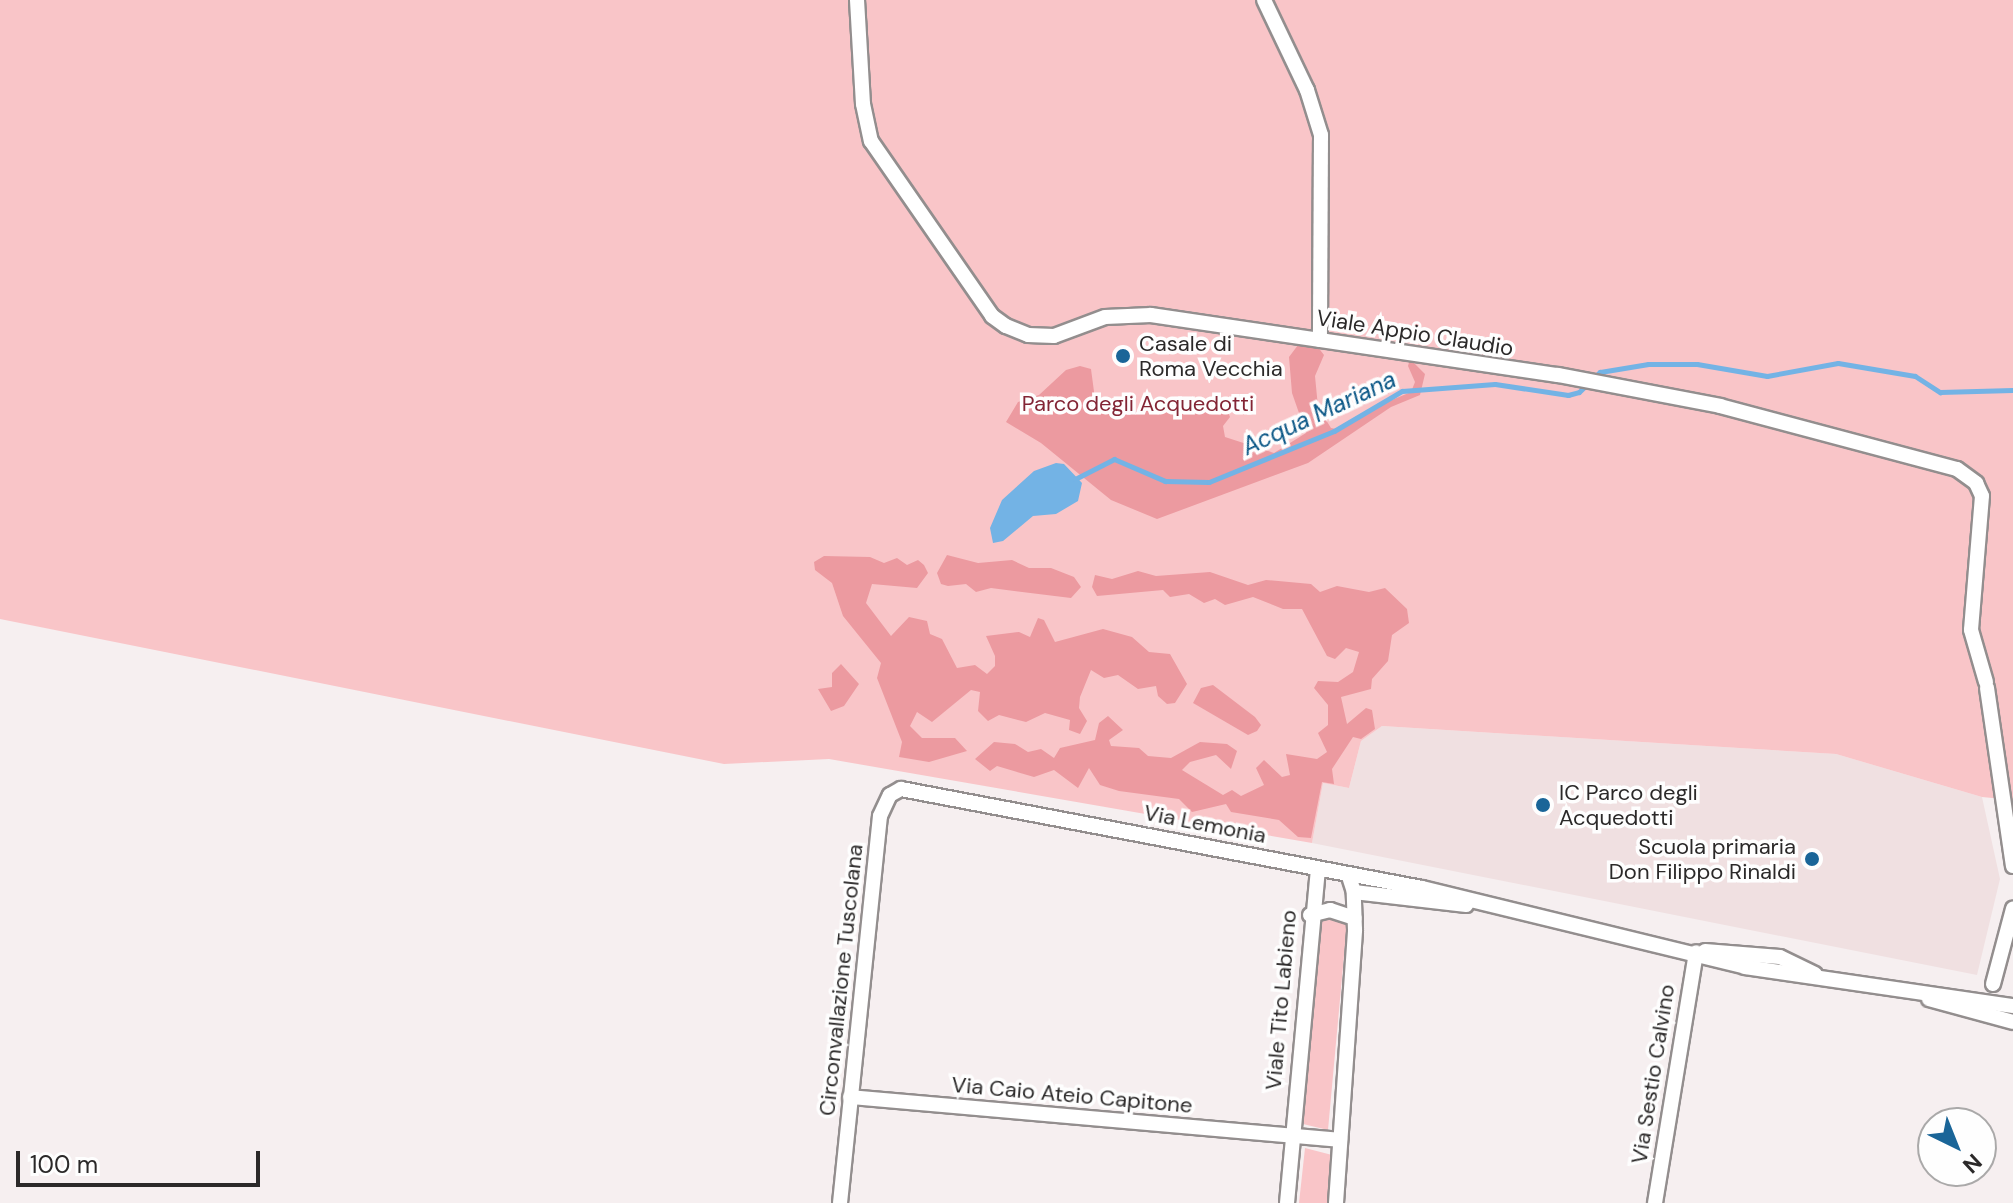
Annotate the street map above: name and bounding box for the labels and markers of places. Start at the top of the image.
place label: Casale di Roma Vecchia [1139,330,1283,382]
marker: Casale di Roma Vecchia [1114,347,1132,365]
place label: IC Parco degli Acquedotti [1559,779,1698,830]
marker: IC Parco degli Acquedotti [1534,796,1552,814]
place label: Scuola primaria Don Filippo Rinaldi [1609,833,1796,884]
marker: Scuola primaria Don Filippo Rinaldi [1803,850,1821,868]

